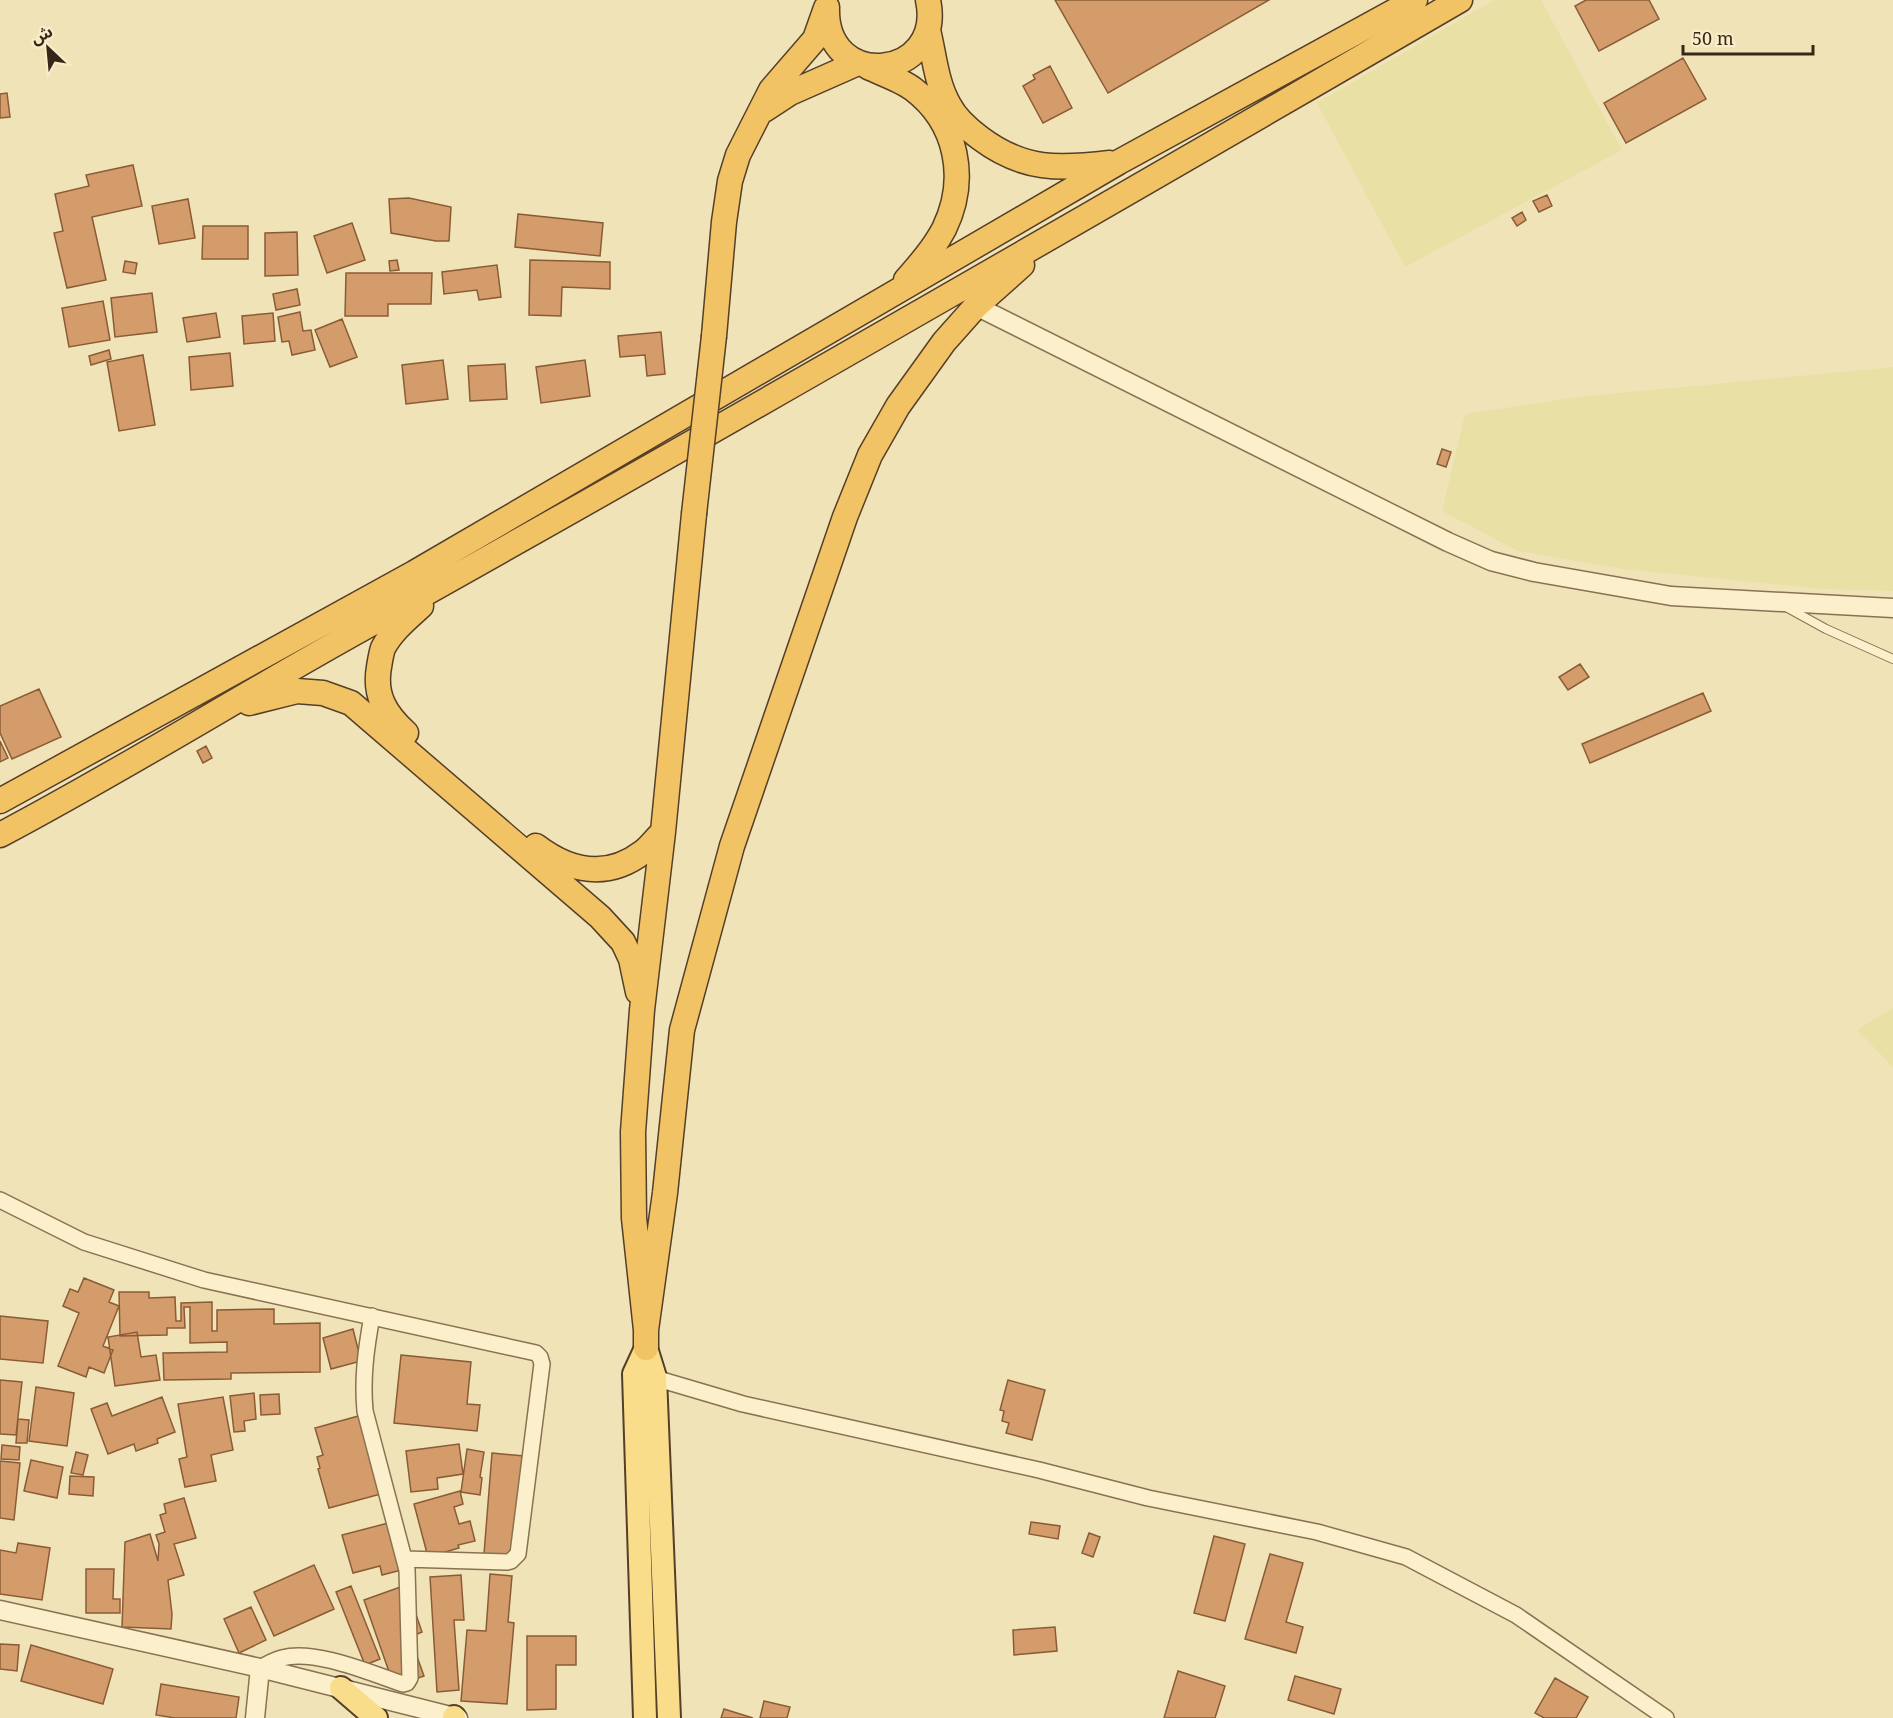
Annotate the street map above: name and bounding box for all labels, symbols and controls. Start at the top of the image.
north arrow [18,18,78,78]
scale bar [1683,18,1814,56]
text: ش [27,20,56,49]
text: 50 m [1692,26,1734,50]

